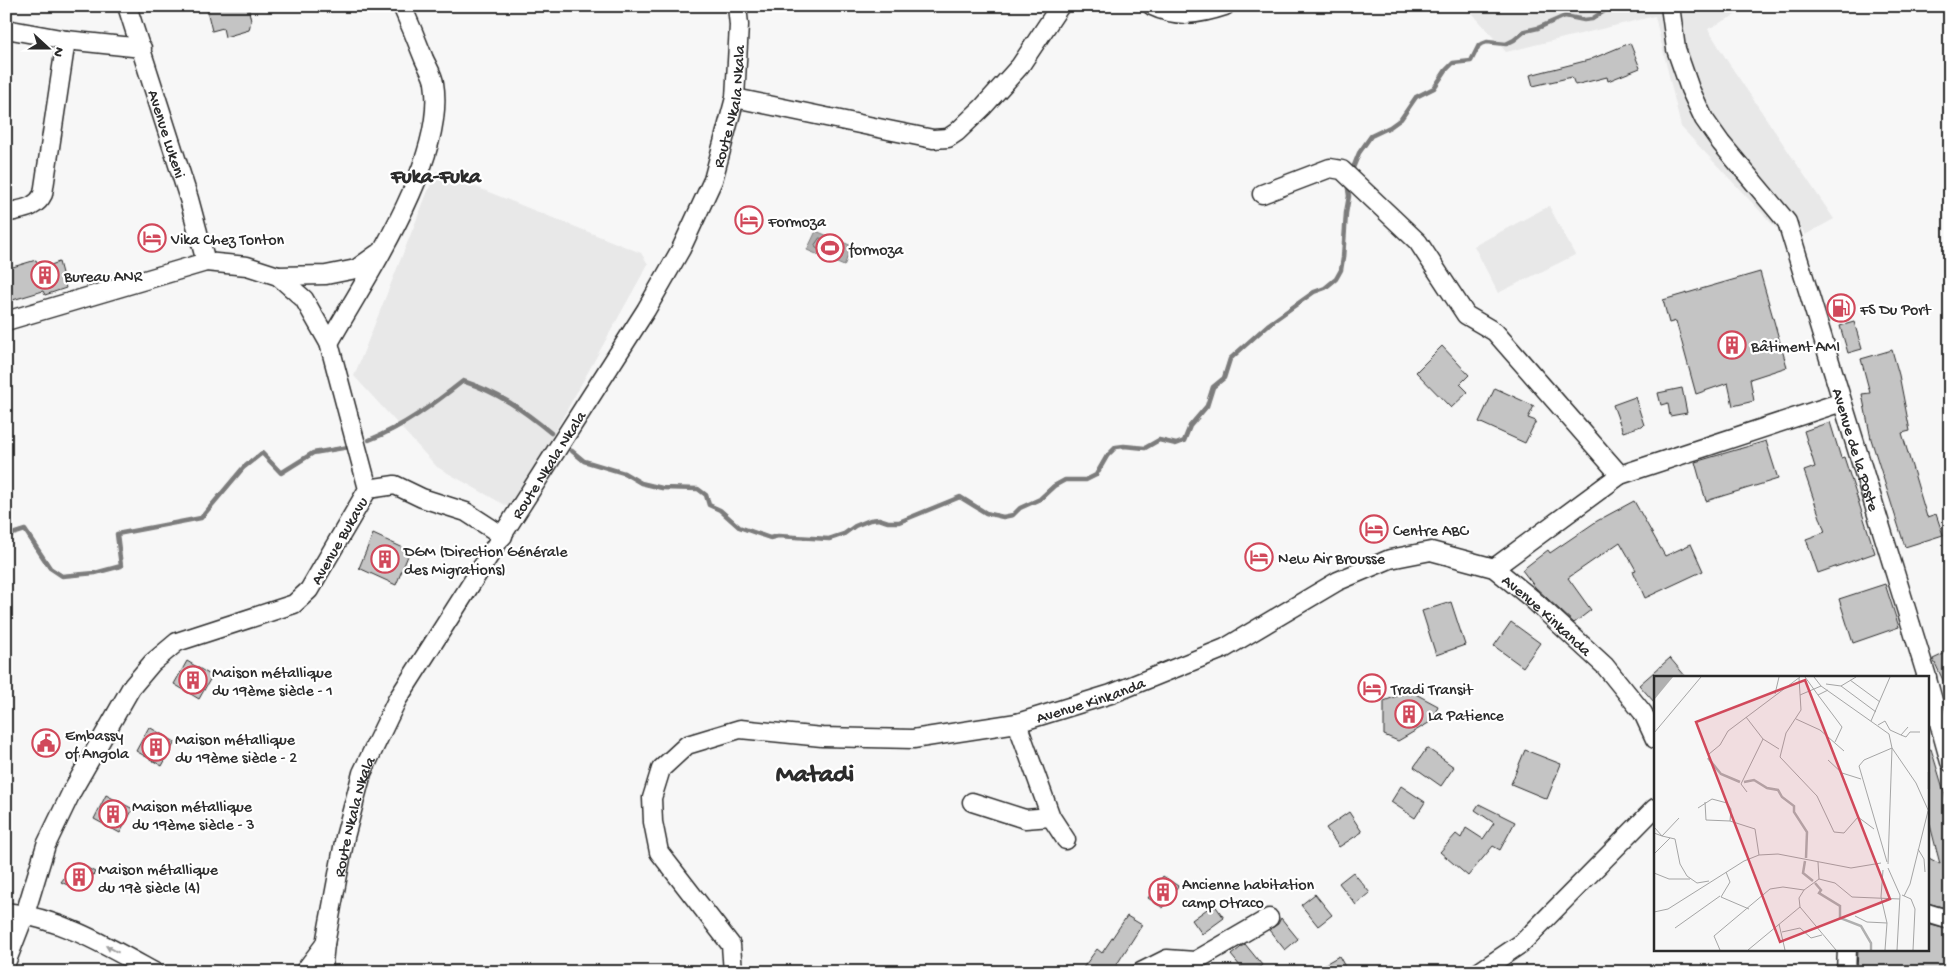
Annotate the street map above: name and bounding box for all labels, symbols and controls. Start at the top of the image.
north arrow [22,22,72,72]
text: N [48,44,67,59]
street label: Route Nkala Nkala [711,44,751,170]
street label: Avenue Lukeni [142,88,188,181]
district label: Fuka-Fuka [390,166,482,191]
hotel icon: Formoza [734,205,764,235]
place label: Formoza [767,214,827,233]
hotel icon: Vika Chez Tonton [137,223,167,253]
place label: Vika Chez Tonton [170,232,284,251]
sports icon: formoza [815,233,845,263]
place label: formoza [848,242,905,261]
building icon: Bureau ANR [30,260,60,290]
place label: Bureau ANR [63,269,143,288]
fuel station icon: FS Du Port [1826,293,1856,323]
place label: FS Du Port [1859,302,1932,321]
building icon: Bâtiment AMI [1717,330,1747,360]
place label: Bâtiment AMI [1750,339,1840,358]
street label: Avenue de la Poste [1826,387,1882,515]
street label: Route Nkala Nkala [509,408,593,524]
street label: Avenue Bukavu [308,494,374,589]
hotel icon: Centre ABC [1359,514,1389,544]
place label: Centre ABC [1393,523,1469,542]
hotel icon: New Air Brousse [1244,542,1274,572]
building icon: DGM (Direction Générale des Migrations) [370,544,400,574]
place label: DGM (Direction Générale des Migrations) [403,544,568,581]
place label: New Air Brousse [1278,551,1386,570]
street label: Avenue Kinkanda [1497,572,1595,662]
building icon: Maison métallique du 19ème siècle - 1 [178,665,208,695]
place label: Maison métallique du 19ème siècle - 1 [212,665,333,702]
hotel icon: Tradi Transit [1357,673,1387,703]
street label: Avenue Kinkanda [1034,675,1150,730]
inset map [1654,676,1928,950]
place label: Tradi Transit [1390,682,1474,701]
building icon: La Patience [1394,699,1424,729]
place label: La Patience [1428,708,1505,727]
public building icon: Embassy of Angola [31,728,61,758]
place label: Embassy of Angola [65,728,130,765]
building icon: Maison métallique du 19ème siècle - 2 [141,732,171,762]
place label: Maison métallique du 19ème siècle - 2 [175,732,297,769]
street label: Route Nkala Nkala [332,753,382,879]
district label: Matadi [776,761,854,792]
building icon: Maison métallique du 19ème siècle - 3 [98,799,128,829]
place label: Maison métallique du 19ème siècle - 3 [132,799,255,836]
building icon: Maison métallique du 19è siècle (4) [64,862,94,892]
place label: Maison métallique du 19è siècle (4) [98,862,219,899]
building icon: Ancienne habitation camp Otraco [1148,877,1178,907]
place label: Ancienne habitation camp Otraco [1182,877,1315,914]
one-way arrow [105,944,118,953]

